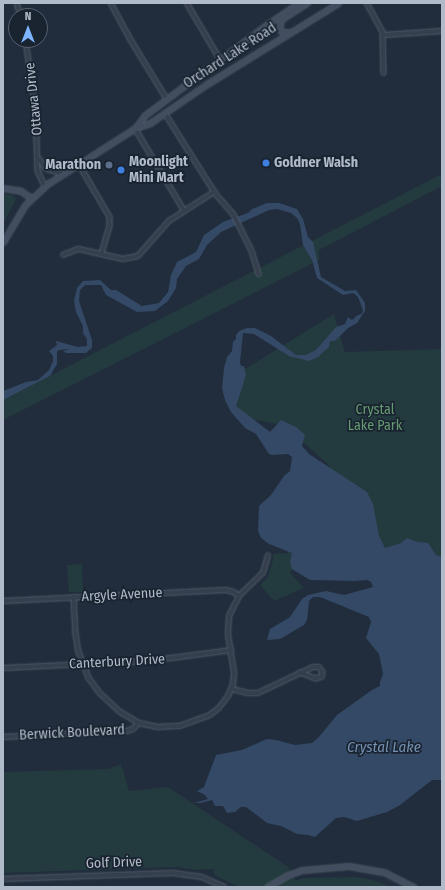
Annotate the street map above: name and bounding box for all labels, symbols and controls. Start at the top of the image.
north arrow [8,8,48,48]
text: N [25,10,31,23]
street label: Orchard Lake Road [180,20,280,92]
street label: Ottawa Drive [22,62,46,136]
place label: Moonlight Mini Mart [129,154,188,186]
place label: Goldner Walsh [274,155,358,171]
place label: Marathon [45,157,101,173]
marker: Goldner Walsh [261,158,271,168]
marker: Marathon [104,160,114,170]
marker: Moonlight Mini Mart [116,165,126,175]
park label: Crystal Lake Park [348,402,402,434]
street label: Argyle Avenue [81,584,163,606]
street label: Canterbury Drive [69,651,165,673]
street label: Berwick Boulevard [19,722,125,744]
water label: Crystal Lake [347,739,421,757]
street label: Golf Drive [86,854,142,872]

